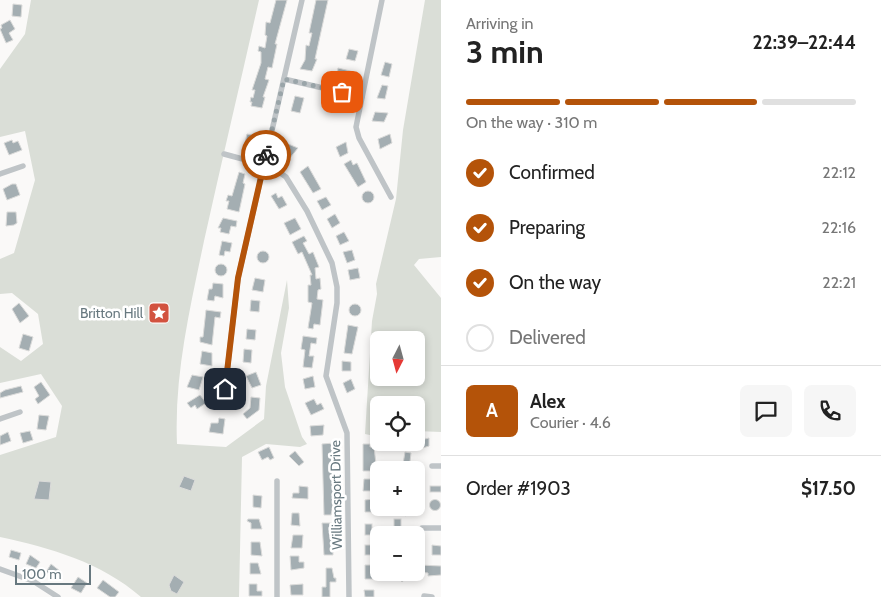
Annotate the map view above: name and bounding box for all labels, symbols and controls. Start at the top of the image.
text: Arriving in [466,14,533,33]
text: 22:39–22:44 [753,31,856,54]
text: 3 min [466,32,544,71]
pin [321,71,363,113]
icon: bag [328,78,356,106]
text: On the way · 310 m [466,113,597,132]
courier [241,130,291,180]
icon: bike [252,141,280,169]
icon: check [466,159,494,187]
text: Confirmed [509,161,595,184]
text: 22:12 [822,163,856,182]
icon: check [466,214,494,242]
text: Preparing [509,216,585,239]
text: 22:16 [822,218,856,237]
icon: check [466,269,494,297]
text: On the way [509,271,601,294]
text: 22:21 [822,273,856,292]
place icon: Britton Hill [147,301,171,325]
place label: Britton Hill [80,304,144,322]
text: Delivered [509,326,586,349]
north arrow [370,331,425,386]
map controls [370,331,425,581]
pin [204,368,246,410]
icon: home [211,375,239,403]
button: chat [740,385,792,437]
button: phone [804,385,856,437]
text: Alex [530,390,566,413]
button: locate [370,396,425,451]
text: A [486,399,498,422]
text: Courier · 4.6 [530,413,611,432]
street label: Williamsport Drive [326,440,346,550]
button: + [370,461,425,516]
text: Order #1903 [466,477,571,500]
text: $17.50 [801,477,856,500]
button: − [370,526,425,581]
scale bar [15,562,91,585]
text: 100 m [22,565,62,583]

